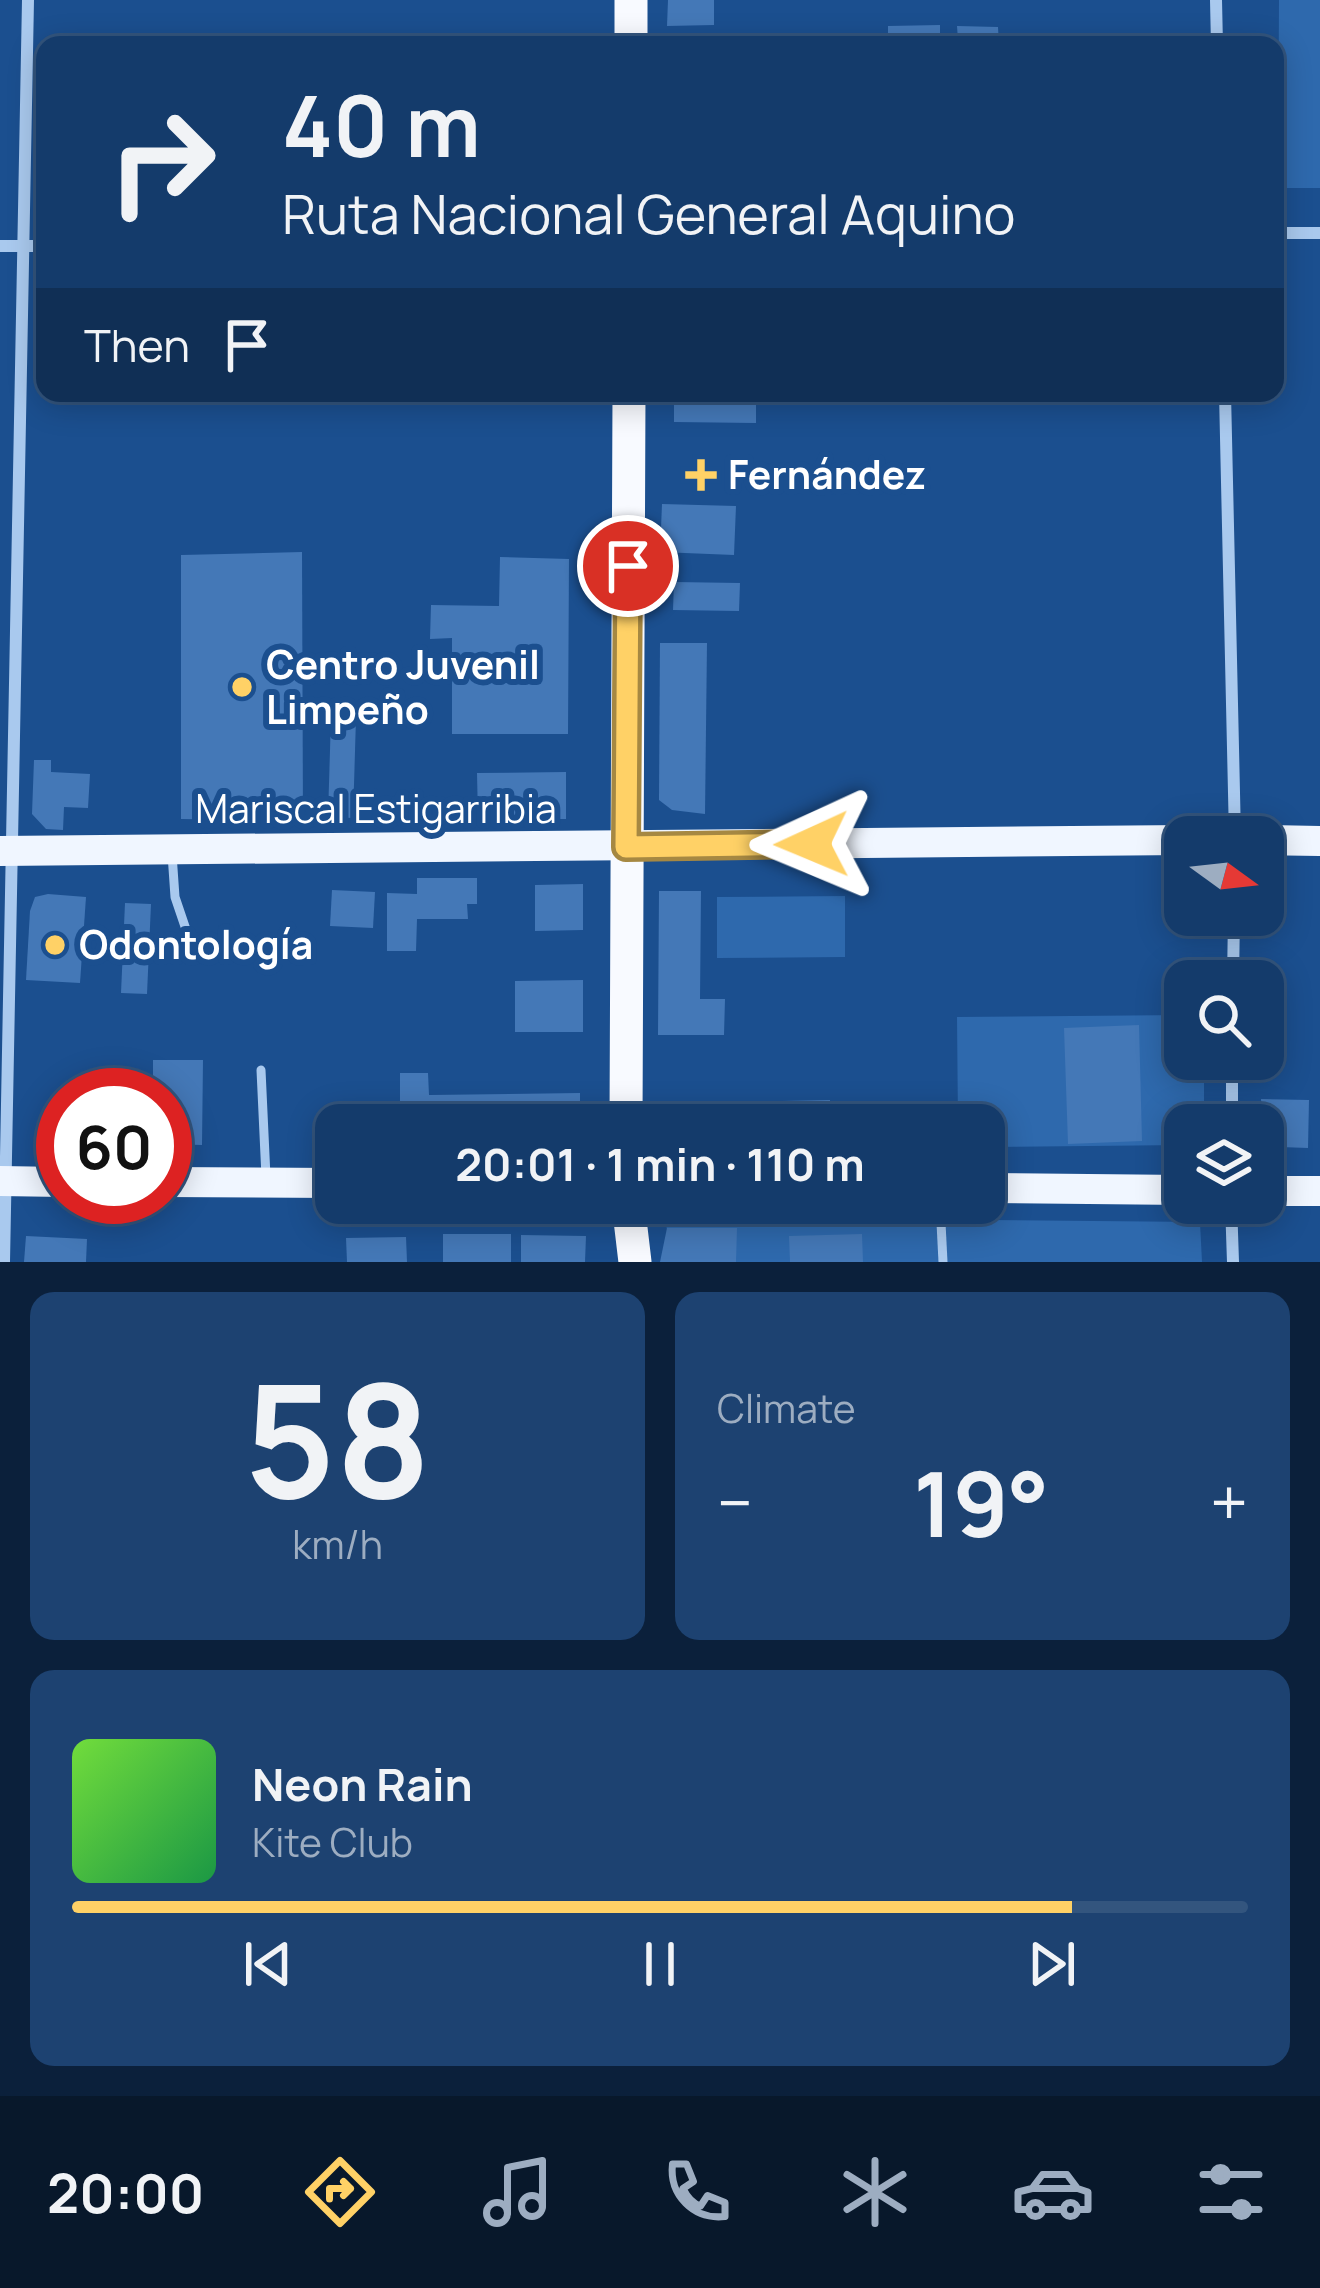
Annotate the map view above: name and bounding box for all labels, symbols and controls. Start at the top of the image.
text: 40 m [282,67,481,182]
icon: right [84,84,240,240]
text: Ruta Nacional General Aquino [282,176,1015,250]
icon: arrive [214,312,280,378]
text: Then [84,314,190,376]
place label: Fernández [728,447,926,501]
marker: Fernández [685,459,717,491]
pin [577,515,679,617]
icon: arrive [595,533,661,599]
place label: Centro Juvenil Limpeño [266,637,540,736]
marker: Centro Juvenil Limpeño [229,674,255,700]
street label: Mariscal Estigarribia [195,781,557,835]
position arrow [749,781,875,907]
north arrow [1164,816,1284,936]
map controls [1164,816,1284,1224]
place label: Odontología [79,917,313,971]
marker: Odontología [42,932,68,958]
button: search [1164,960,1284,1080]
speed limit sign: 60 [36,1068,192,1224]
button: layers [1164,1104,1284,1224]
text: 20:01 · 1 min · 110 m [455,1133,865,1195]
text: 58 [244,1332,431,1545]
text: Climate [717,1381,856,1435]
text: 19° [913,1441,1049,1564]
text: − [717,1457,753,1547]
text: + [1210,1457,1248,1547]
text: km/h [292,1517,383,1571]
text: Neon Rain [252,1753,473,1815]
text: Kite Club [252,1815,413,1869]
icon: previous [235,1931,301,1997]
icon: pause [627,1931,693,1997]
icon: next [1019,1931,1085,1997]
icon: directions [298,2150,382,2234]
icon: music [476,2150,560,2234]
icon: phone [655,2150,739,2234]
icon: climate [833,2150,917,2234]
icon: car [1011,2150,1095,2234]
icon: filters [1189,2150,1273,2234]
text: 20:00 [47,2155,204,2229]

